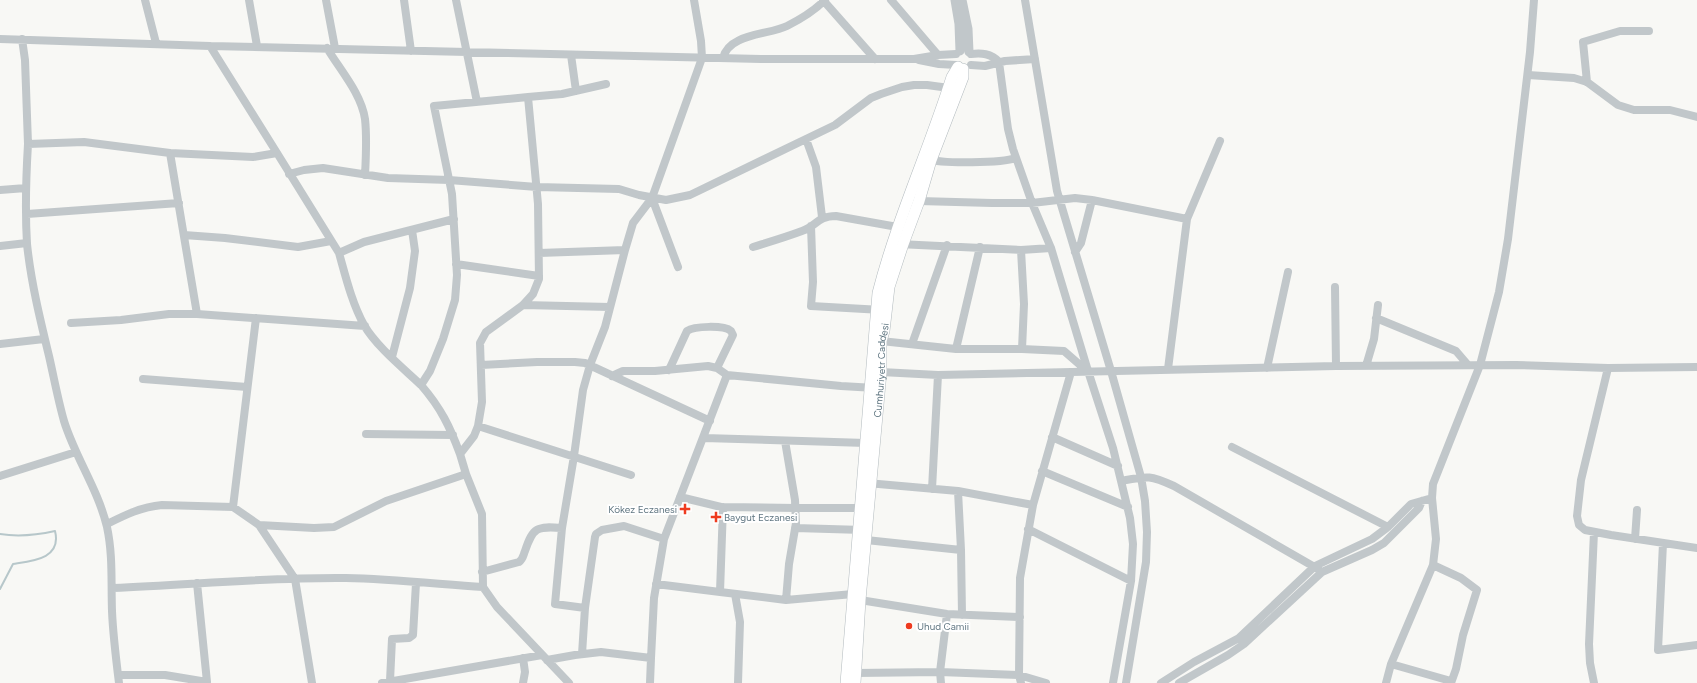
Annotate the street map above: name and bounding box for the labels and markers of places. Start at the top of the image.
place label: Kökez Eczanesi [608,503,677,516]
marker: Kökez Eczanesi [680,504,690,514]
place label: Baygut Eczanesi [724,511,797,524]
marker: Baygut Eczanesi [711,512,721,522]
place label: Uhud Camii [917,620,969,633]
marker: Uhud Camii [904,621,914,631]

